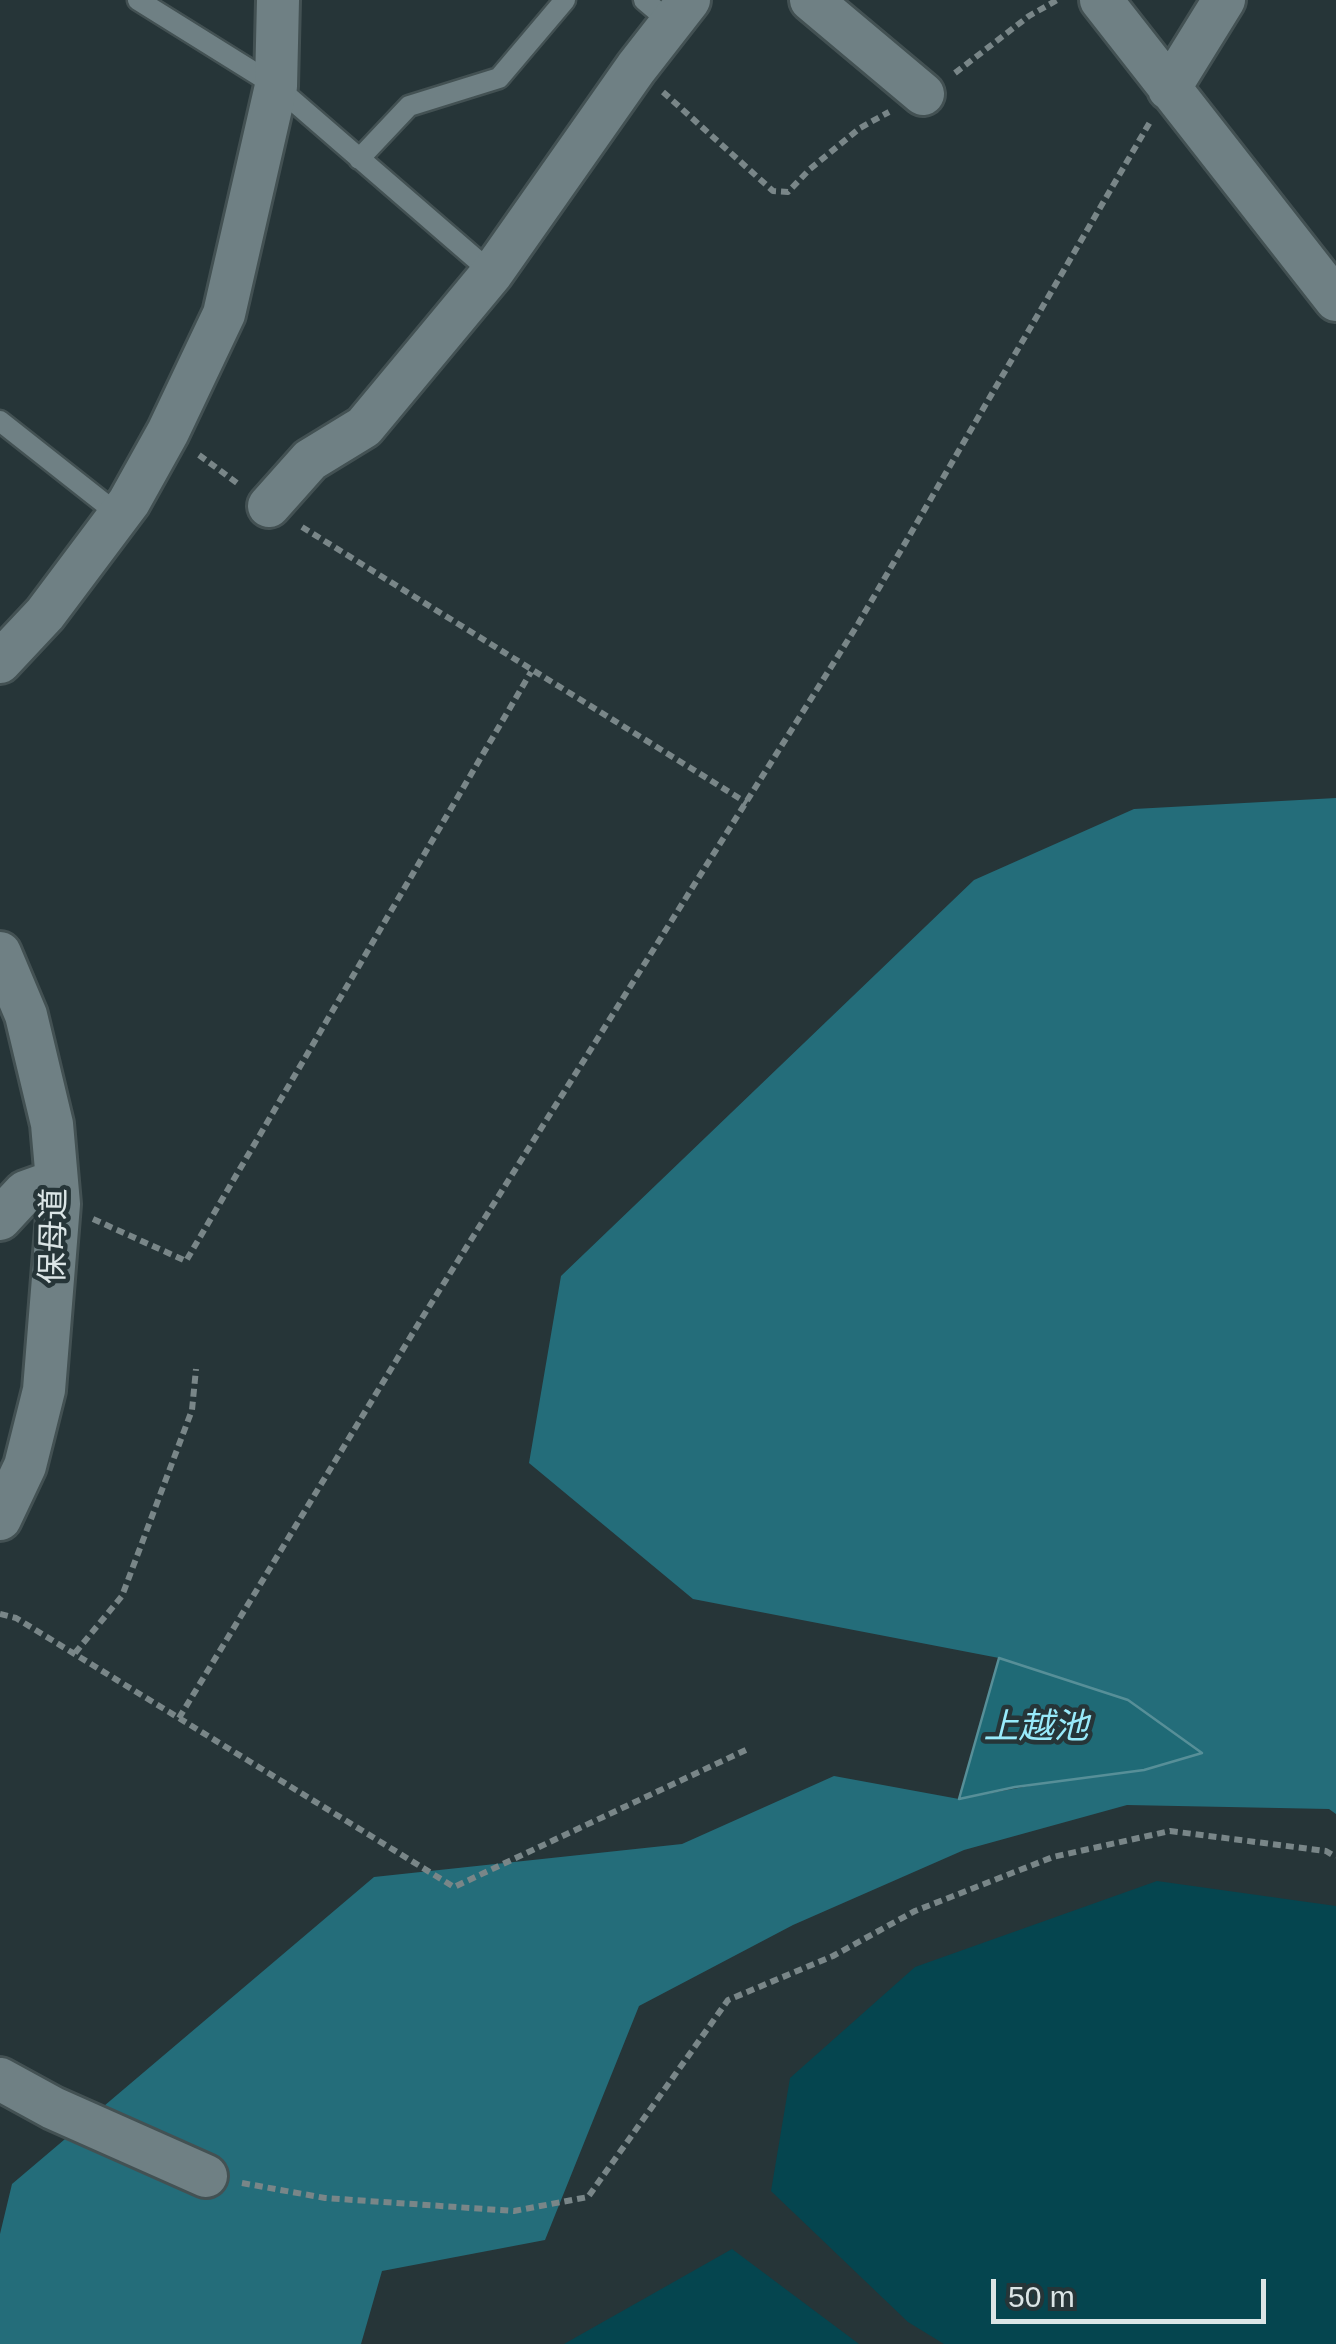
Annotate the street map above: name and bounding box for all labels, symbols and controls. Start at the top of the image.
street label: 保母道 [35,1188,75,1284]
water label: 上越池 [984,1707,1088,1749]
scale bar [996,2259,1271,2321]
text: 50 m [1008,2280,1075,2313]

